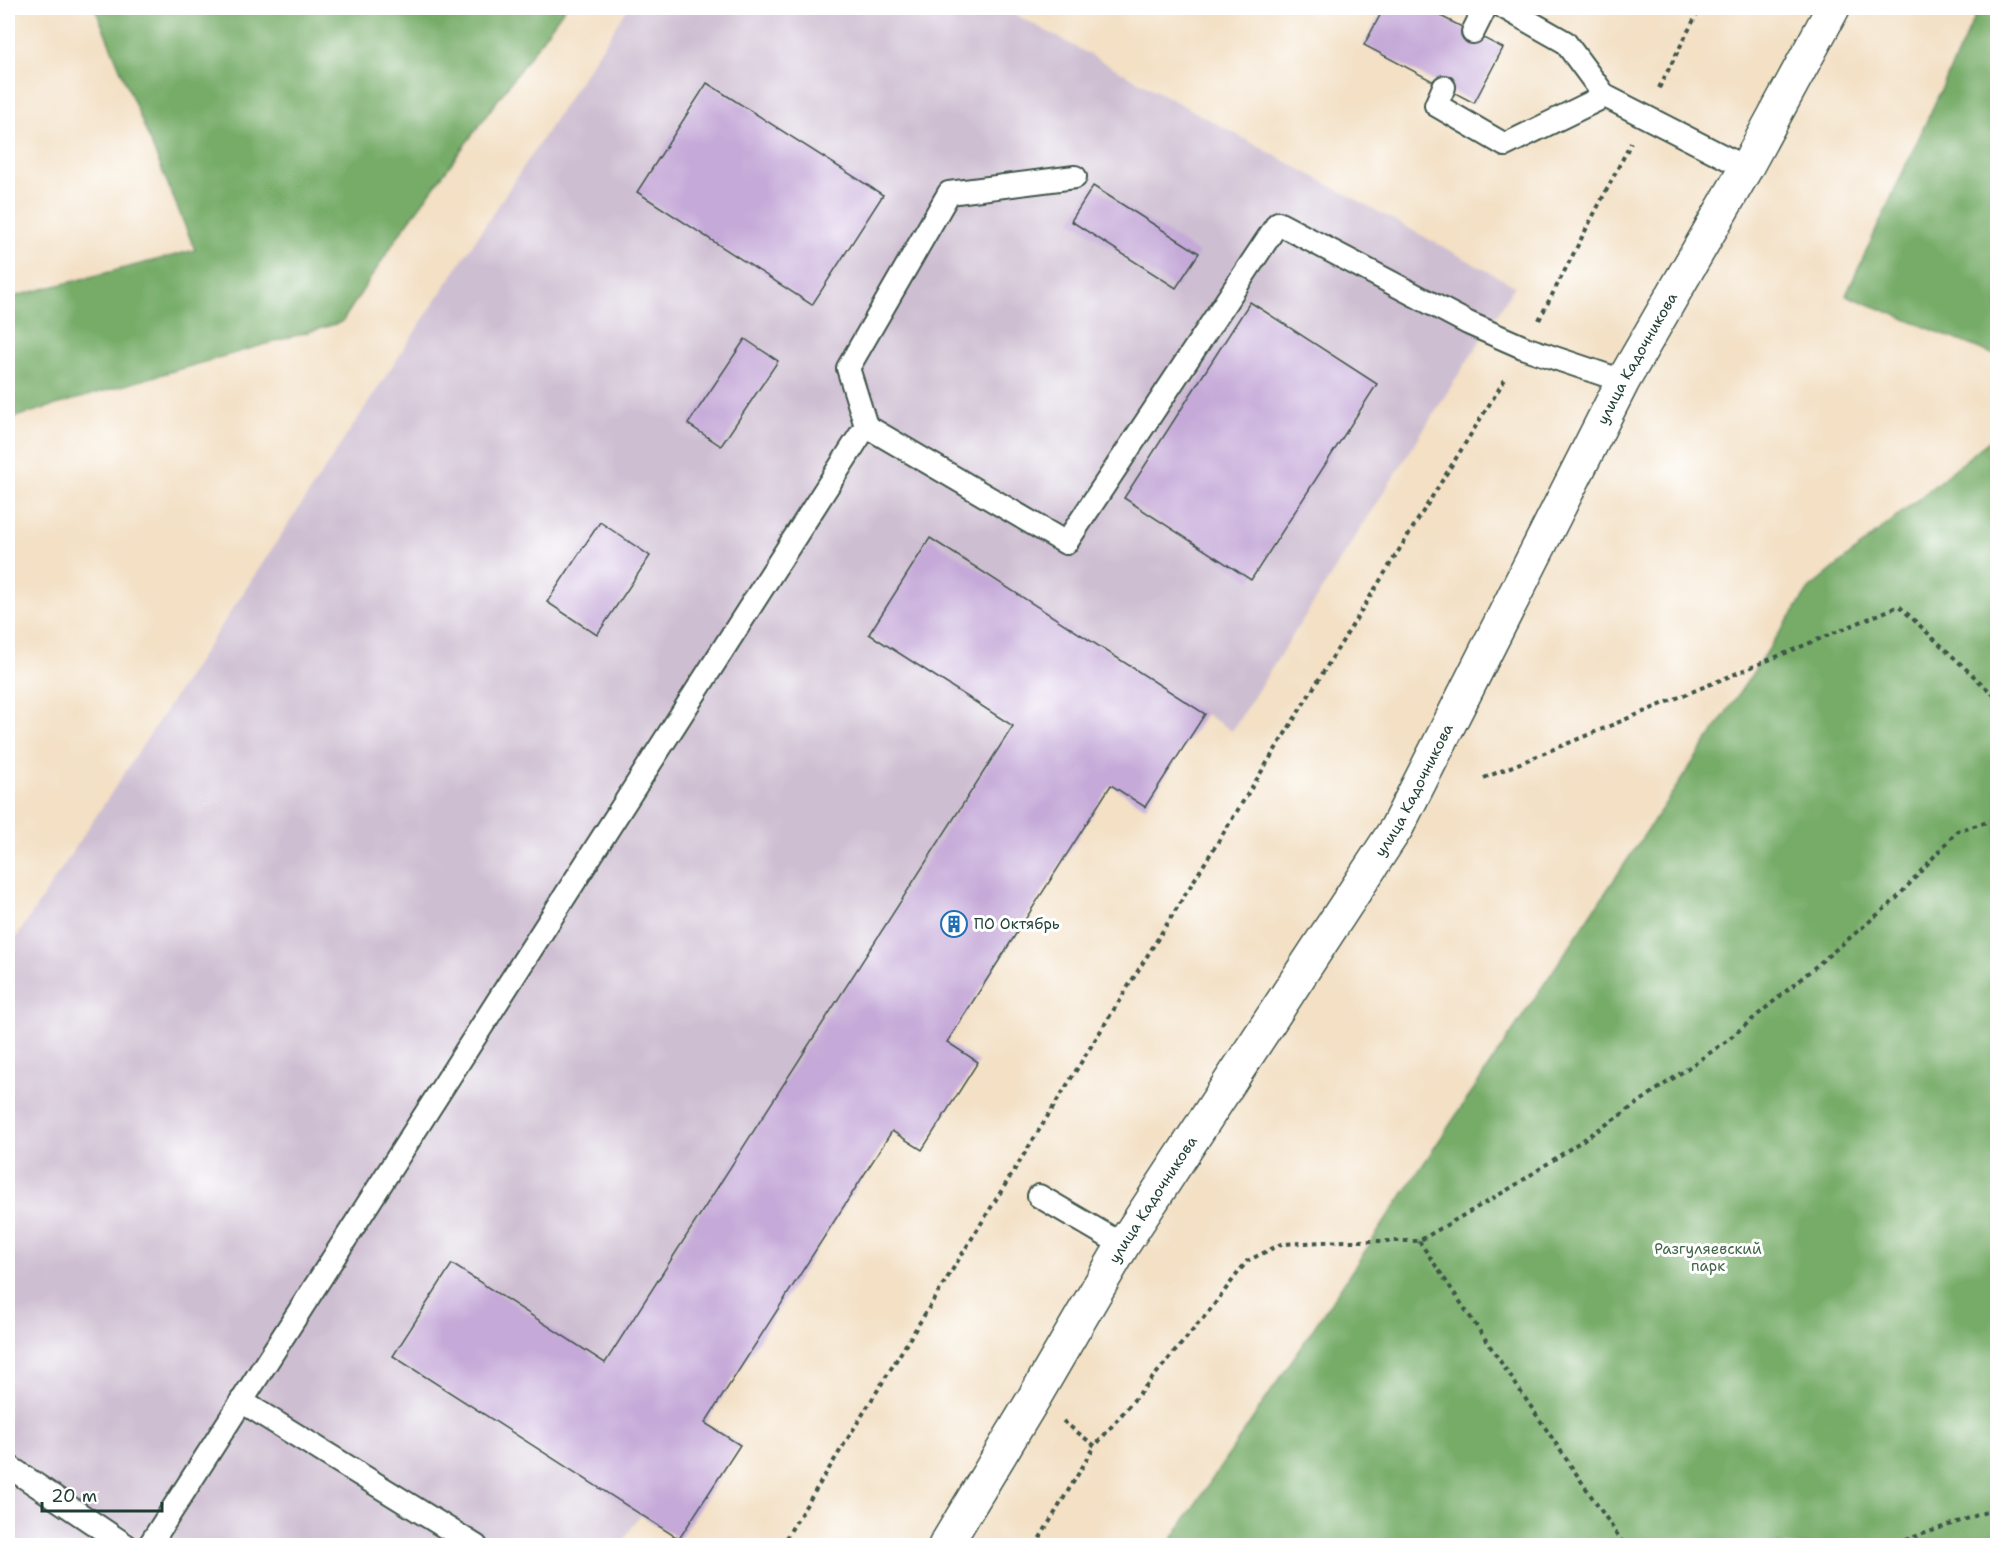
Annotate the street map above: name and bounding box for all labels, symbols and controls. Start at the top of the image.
street label: улица Кадочникова [1593,288,1682,428]
street label: улица Кадочникова [1370,720,1458,861]
building icon: ПО Октябрь [939,909,969,939]
place label: ПО Октябрь [974,914,1060,934]
street label: улица Кадочникова [1104,1132,1202,1267]
park label: Разгуляевский парк [1654,1239,1762,1276]
scale bar [42,1475,162,1513]
text: 20 m [51,1484,97,1508]

